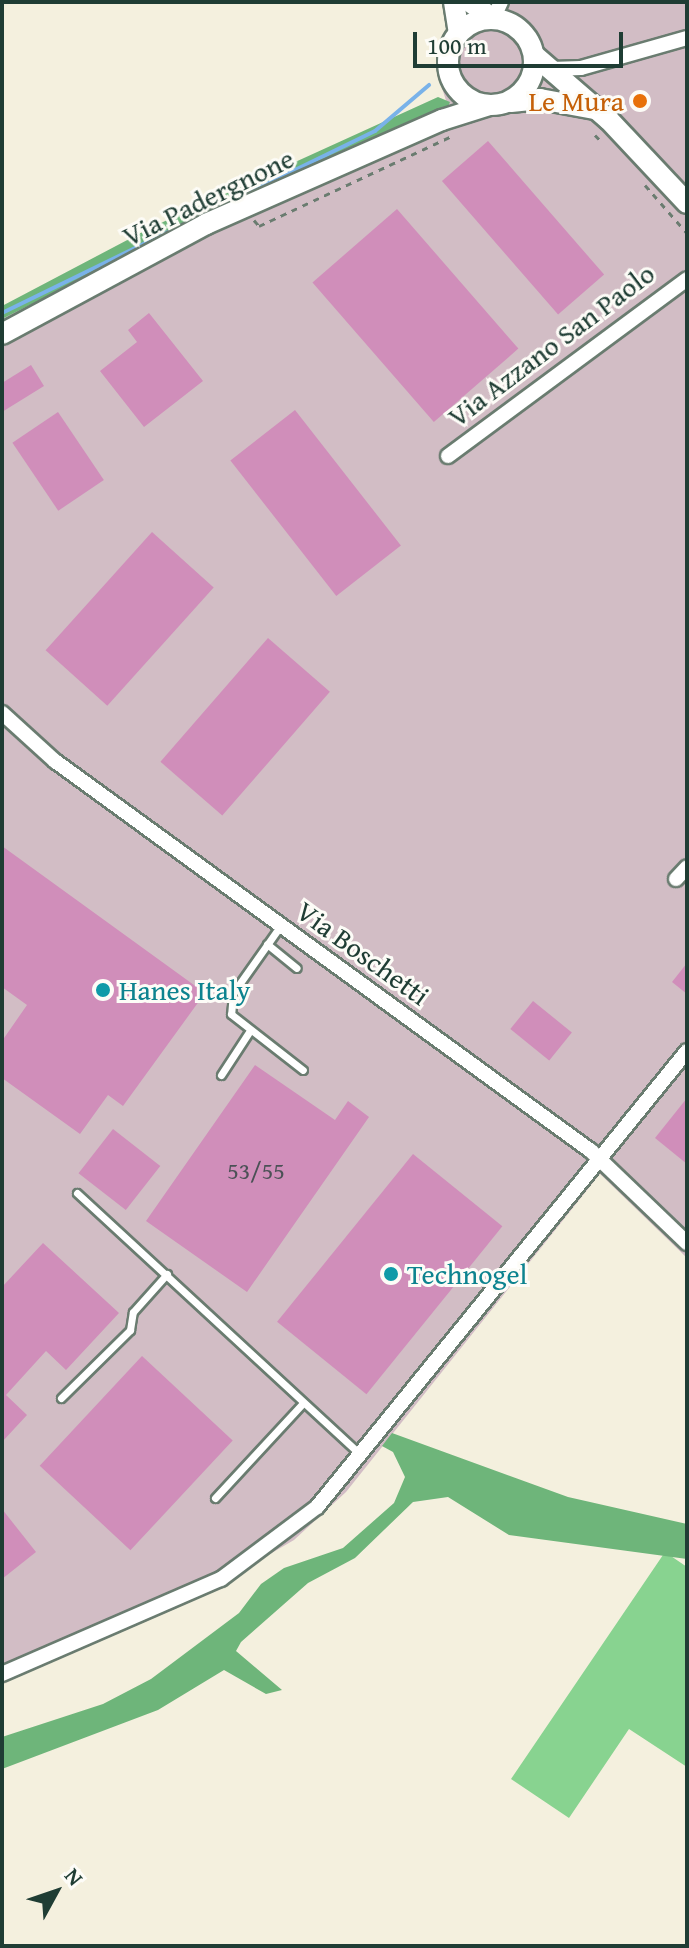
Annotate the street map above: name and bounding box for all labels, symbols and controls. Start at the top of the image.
scale bar [417,16,627,66]
text: 100 m [427,28,487,63]
place label: Le Mura [528,84,624,118]
marker: Le Mura [631,92,649,110]
street label: Via Padergnone [117,141,299,253]
street label: Via Azzano San Paolo [441,256,661,434]
street label: Via Boschetti [290,894,436,1012]
place label: Hanes Italy [119,973,250,1007]
marker: Hanes Italy [94,981,112,999]
house number: 53/55 [227,1157,285,1185]
place label: Technogel [407,1257,527,1291]
marker: Technogel [382,1265,400,1283]
north arrow [16,1852,96,1932]
text: N [57,1861,91,1892]

